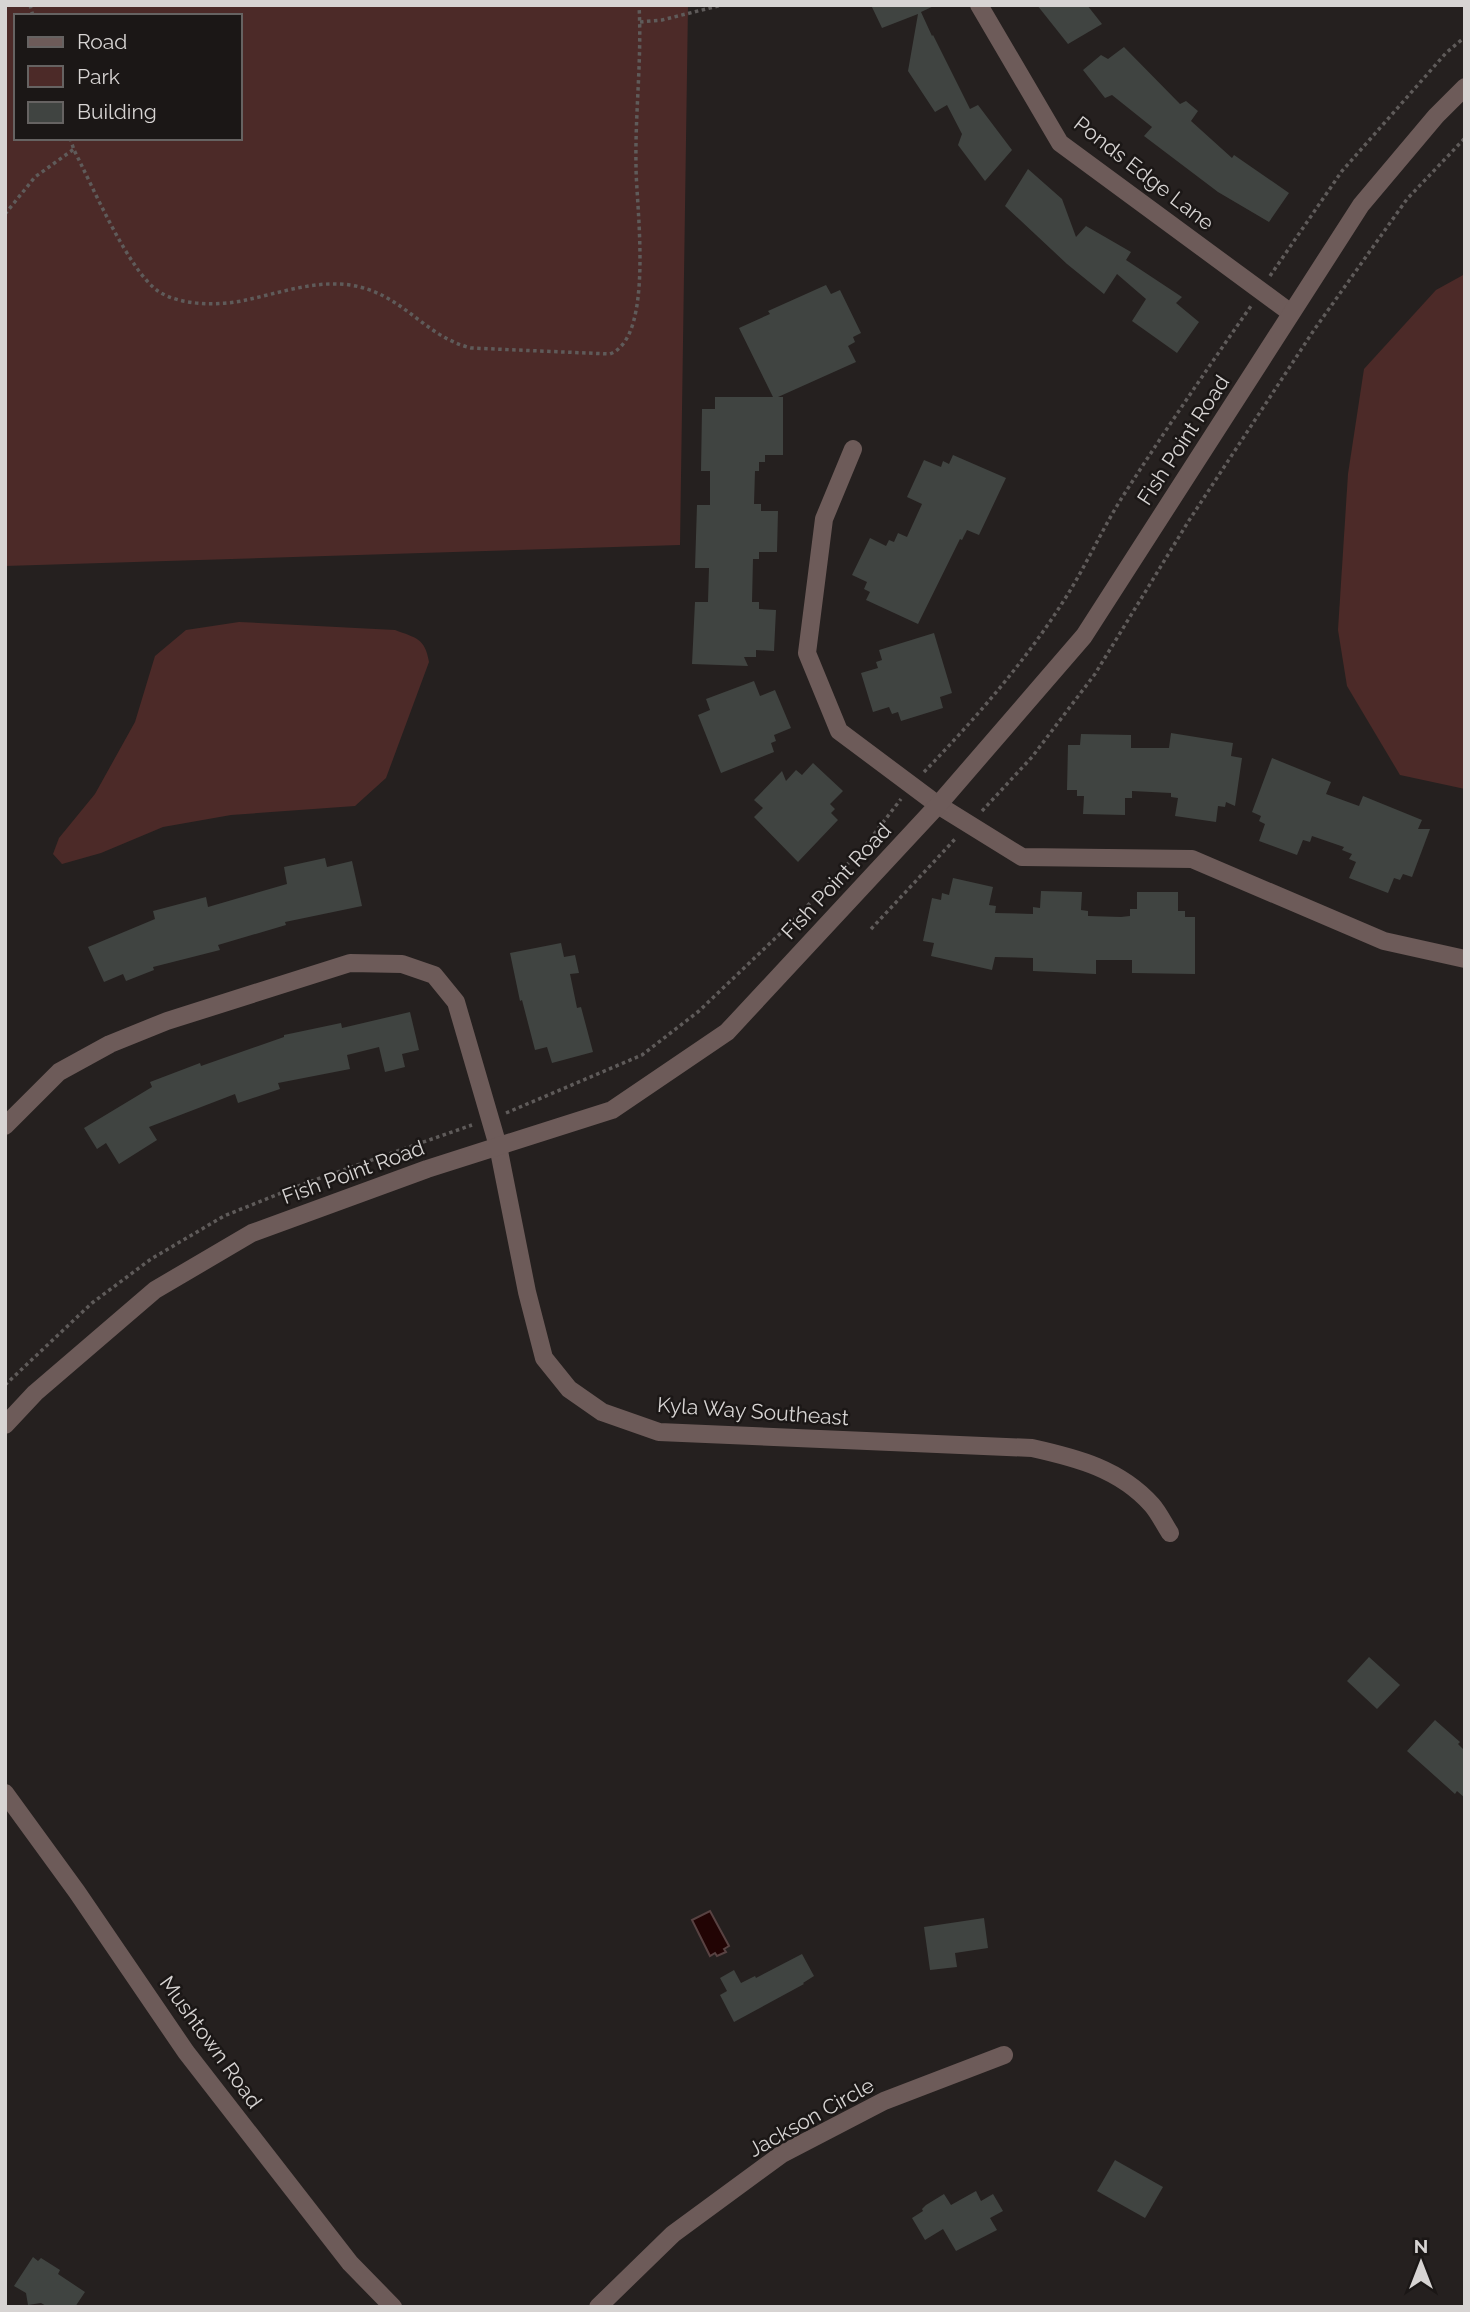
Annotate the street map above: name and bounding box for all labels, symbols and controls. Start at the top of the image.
legend [14,14,242,140]
text: Road [77,29,127,54]
text: Park [77,64,120,89]
text: Building [77,99,157,124]
street label: Ponds Edge Lane [1069,111,1219,235]
street label: Fish Point Road [1132,370,1234,510]
street label: Fish Point Road [776,818,896,944]
street label: Fish Point Road [278,1135,428,1209]
street label: Kyla Way Southeast [656,1392,850,1430]
street label: Mushtown Road [155,1971,267,2113]
street label: Jackson Circle [744,2072,878,2162]
north arrow [1386,2228,1456,2298]
text: N [1414,2235,1428,2257]

